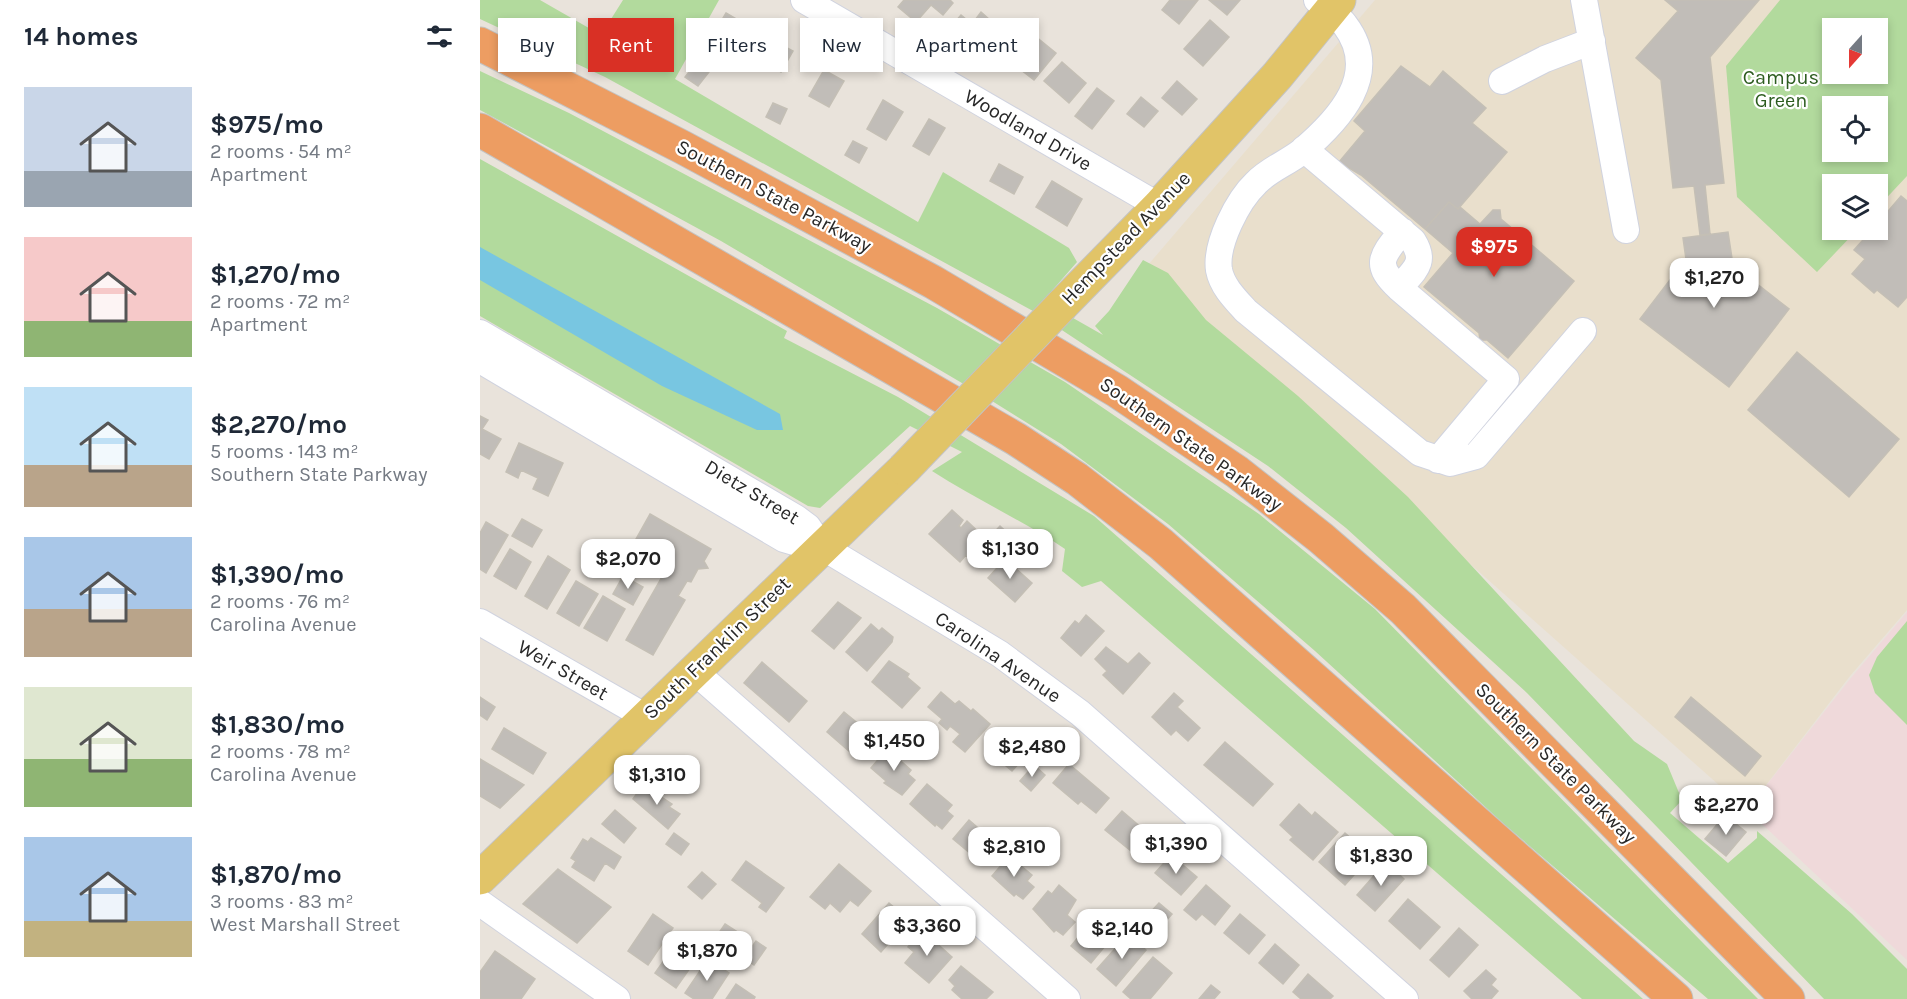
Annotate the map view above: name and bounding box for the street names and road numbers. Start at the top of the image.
street label: Woodland Drive [960,84,1096,176]
street label: Southern State Parkway [673,135,875,257]
street label: Hempstead Avenue [1057,167,1195,309]
street label: Southern State Parkway [1095,372,1287,516]
street label: Dietz Street [701,455,804,529]
street label: South Franklin Street [639,572,795,724]
street label: Carolina Avenue [931,606,1065,708]
street label: Weir Street [514,635,613,705]
street label: Southern State Parkway [1471,678,1641,848]

